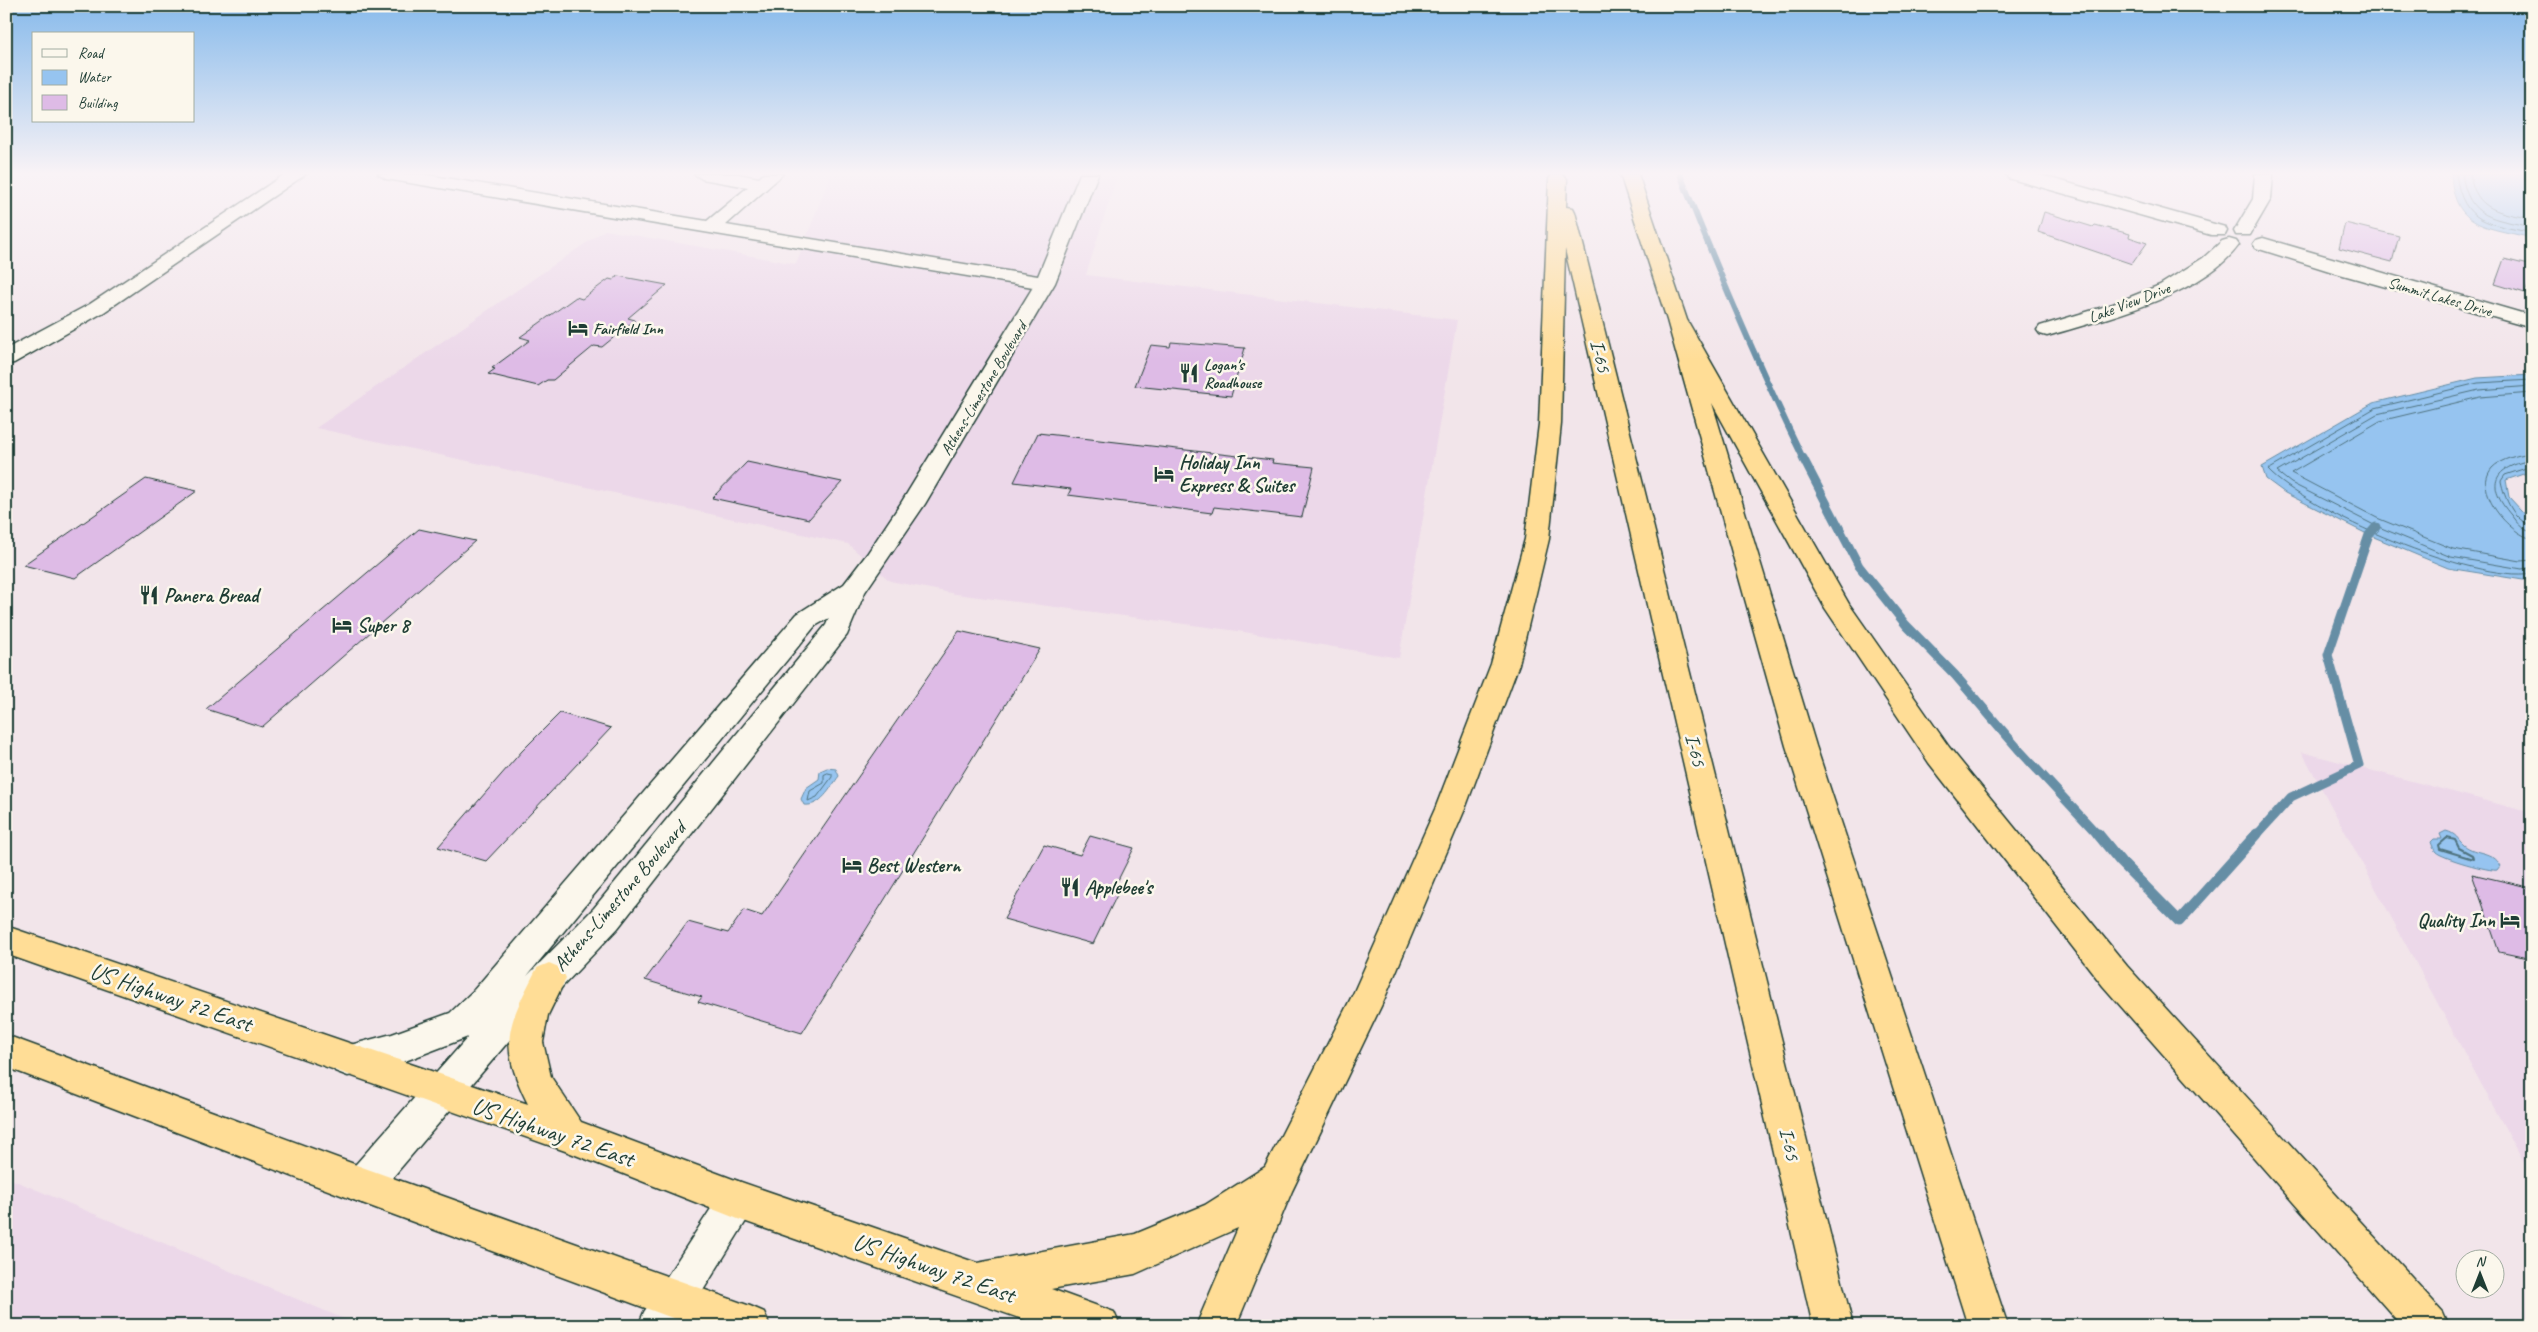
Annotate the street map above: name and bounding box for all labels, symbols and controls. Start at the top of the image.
legend [32,32,195,122]
text: Road [78,44,105,63]
text: Water [78,68,112,87]
text: Building [78,94,118,113]
street label: Summit Lakes Drive [2386,273,2495,322]
street label: Lake View Drive [2086,278,2174,328]
street label: Athens-Limestone Boulevard [936,316,1033,459]
hotel icon: Fairfield Inn [567,317,589,339]
place label: Fairfield Inn [593,319,664,339]
street label: I-65 [1584,337,1617,376]
place label: Logan's Roadhouse [1204,355,1263,393]
restaurant icon: Logan's Roadhouse [1178,362,1200,384]
place label: Holiday Inn Express & Suites [1179,450,1296,498]
hotel icon: Holiday Inn Express & Suites [1153,463,1175,485]
place label: Panera Bread [164,583,262,608]
restaurant icon: Panera Bread [138,584,160,606]
place label: Super 8 [357,613,412,638]
hotel icon: Super 8 [331,614,353,636]
street label: I-65 [1679,731,1712,770]
street label: Athens-Limestone Boulevard [548,814,693,976]
place label: Best Western [867,853,962,878]
hotel icon: Best Western [841,854,863,876]
place label: Applebee's [1085,875,1154,900]
restaurant icon: Applebee's [1059,876,1081,898]
place label: Quality Inn [2417,908,2496,933]
hotel icon: Quality Inn [2499,909,2521,931]
street label: US Highway 72 East [86,955,258,1039]
street label: US Highway 72 East [468,1090,640,1174]
street label: I-65 [1774,1125,1806,1164]
street label: US Highway 72 East [849,1226,1021,1310]
north arrow [2456,1250,2506,1300]
text: N [2476,1253,2487,1270]

